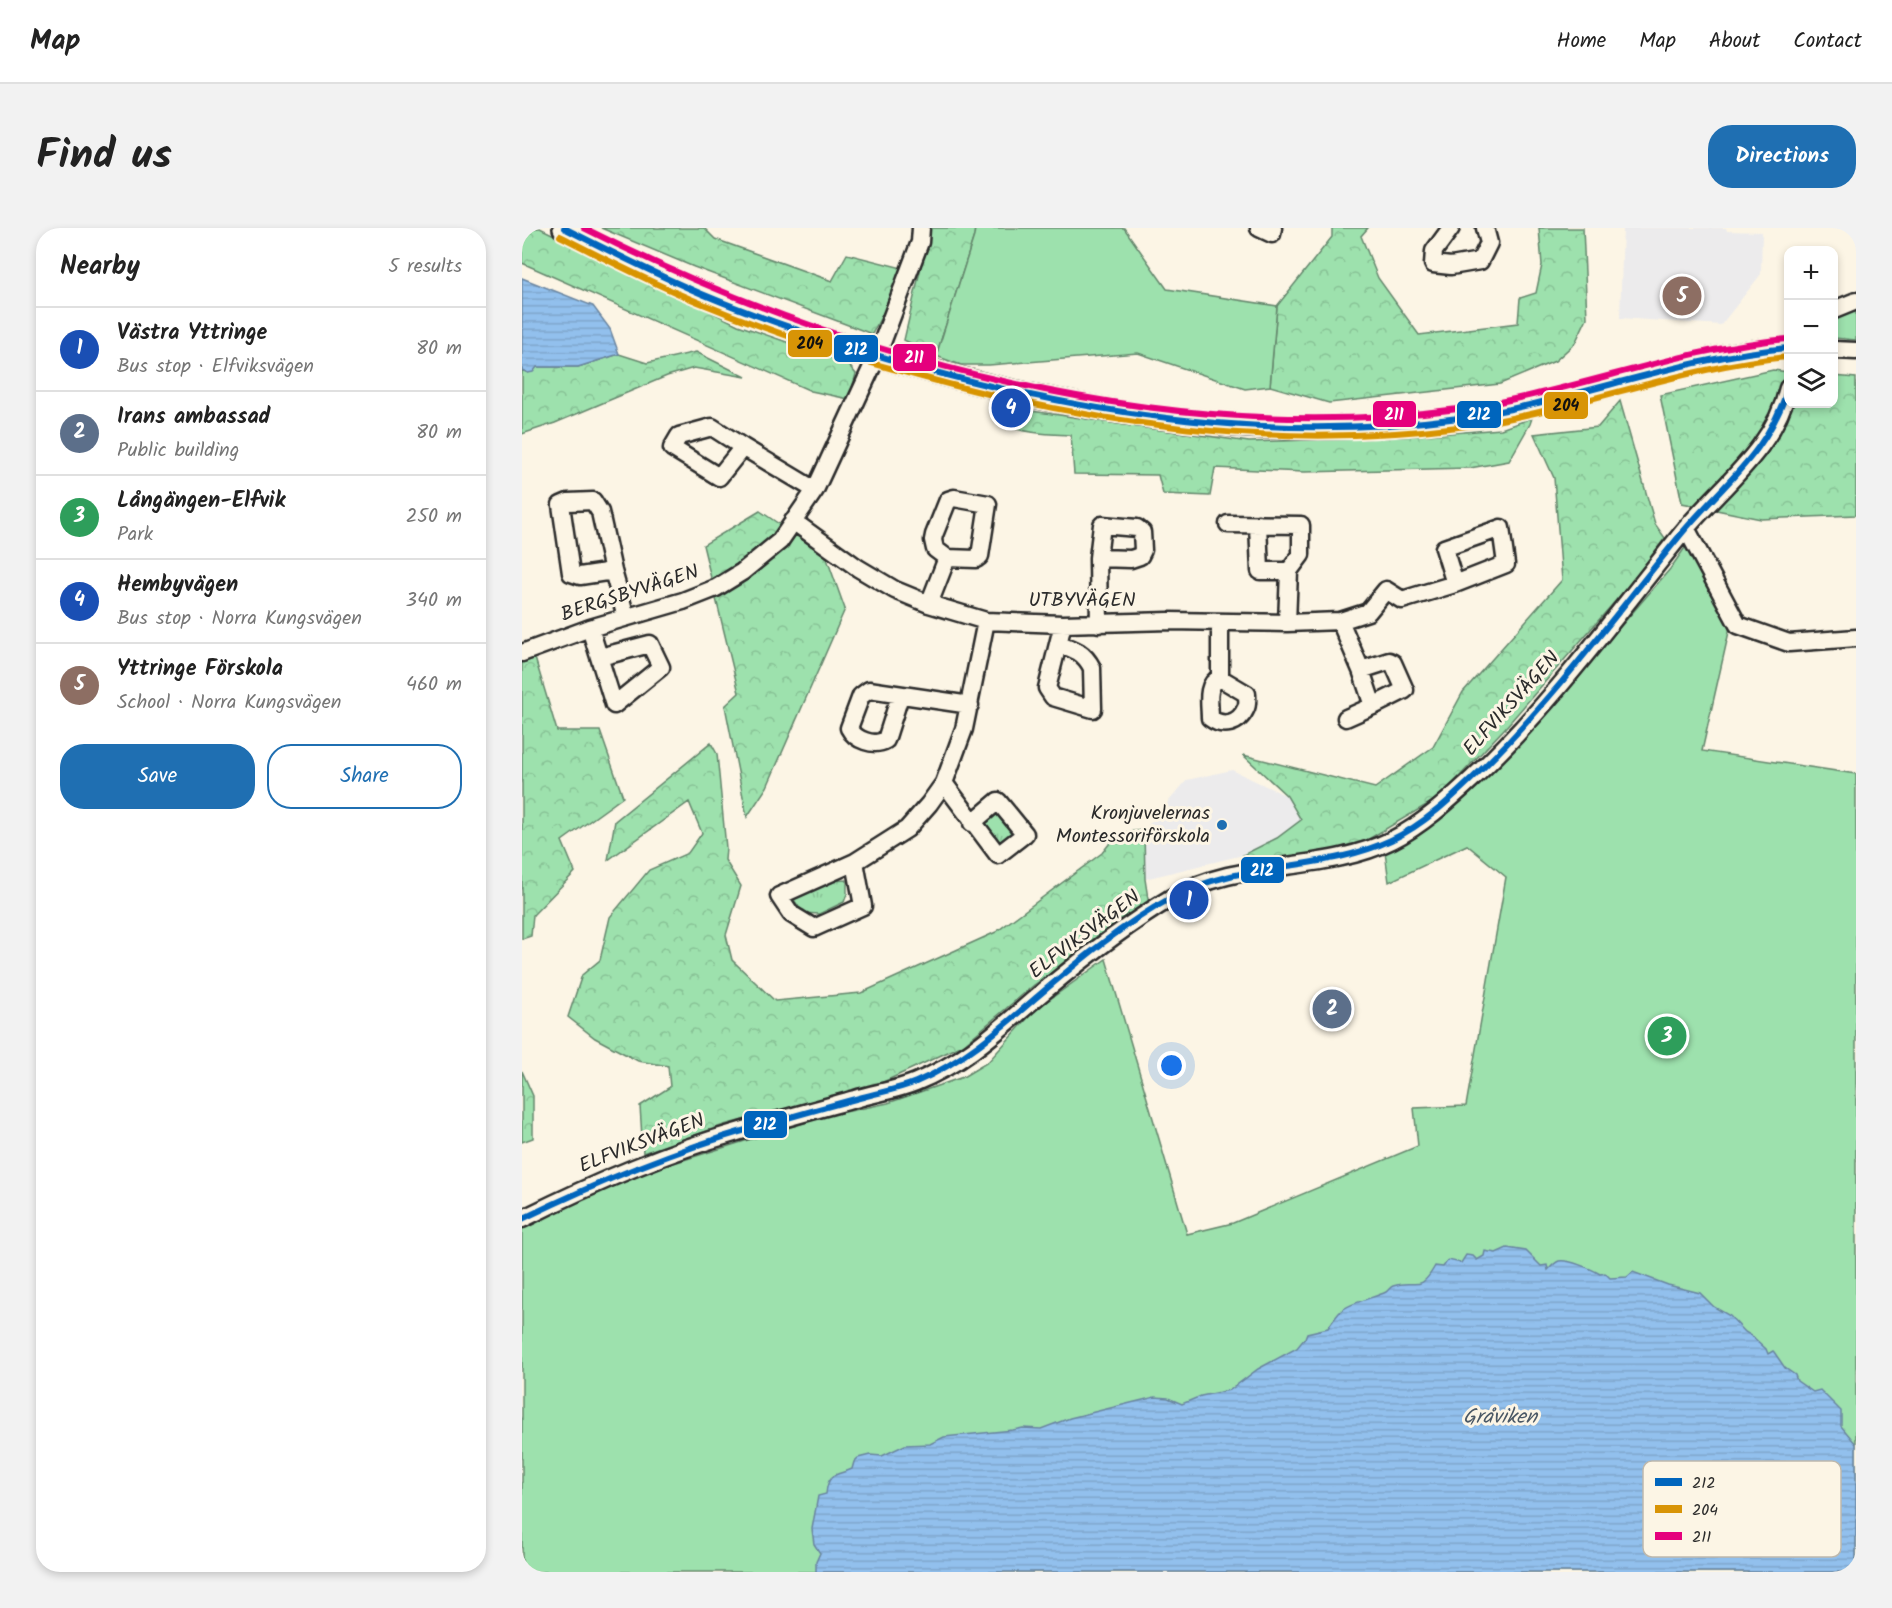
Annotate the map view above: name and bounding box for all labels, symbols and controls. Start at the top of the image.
text: Map [30,19,81,64]
text: Home [1557,25,1606,58]
text: Map [1639,25,1676,58]
text: About [1709,25,1760,58]
text: Contact [1793,25,1862,58]
text: Find us [36,123,172,190]
button: Directions [1708,125,1856,188]
text: Nearby [60,246,140,288]
map controls [1784,246,1838,408]
button: + [1784,246,1838,300]
text: 5 results [388,251,462,283]
pin: 5 [1662,274,1702,318]
button: − [1784,300,1838,354]
text: Västra Yttringe [117,316,267,351]
line badge: 204 [787,329,833,358]
text: 204 [797,332,823,357]
text: 1 [76,333,83,365]
text: 80 m [416,333,462,365]
line badge: 212 [833,334,879,363]
text: 212 [844,338,868,363]
line badge: 211 [892,343,937,372]
text: 211 [905,346,924,371]
text: Bus stop · Elfviksvägen [117,351,314,383]
button: layers [1784,354,1838,408]
pin: 4 [992,386,1030,430]
line badge: 204 [1543,391,1589,420]
text: 204 [1553,394,1579,419]
text: Irans ambassad [117,400,270,435]
line badge: 211 [1372,400,1417,428]
line badge: 212 [1456,400,1502,429]
text: 211 [1385,403,1404,428]
text: 212 [1467,403,1491,428]
text: 2 [74,417,85,449]
text: 80 m [416,417,462,449]
text: Public building [117,435,239,467]
text: Långängen-Elfvik [117,484,285,519]
text: 3 [74,501,85,533]
text: 250 m [406,501,462,533]
text: Park [117,519,153,551]
street label: BERGSBYVÄGEN [557,557,703,631]
text: Hembyvägen [117,568,238,603]
text: 4 [74,585,85,617]
text: 340 m [406,585,462,617]
street label: UTBYVÄGEN [1028,585,1136,617]
text: Bus stop · Norra Kungsvägen [117,603,362,635]
street label: ELFVIKSVÄGEN [1456,644,1568,764]
text: Yttringe Förskola [117,652,283,687]
text: 5 [74,669,85,701]
text: 460 m [406,669,462,701]
text: School · Norra Kungsvägen [117,687,341,719]
button: Save [60,744,255,809]
button: Share [267,744,462,809]
place label: Kronjuvelernas Montessoriförskola [1056,798,1210,853]
marker: Kronjuvelernas Montessoriförskola [1215,818,1229,832]
line badge: 212 [1240,856,1285,884]
text: 212 [1250,859,1274,884]
pin: 1 [1170,878,1208,922]
street label: ELFVIKSVÄGEN [1022,882,1148,988]
pin: 2 [1312,986,1352,1032]
pin: 3 [1648,1014,1686,1058]
your location [1157,1051,1186,1080]
street label: ELFVIKSVÄGEN [574,1105,710,1183]
line badge: 212 [743,1110,788,1139]
text: 212 [753,1113,777,1138]
water label: Gråviken [1463,1401,1539,1434]
legend [1643,1461,1841,1557]
text: 212 [1692,1471,1716,1496]
text: 204 [1692,1498,1718,1523]
text: 211 [1692,1525,1711,1550]

